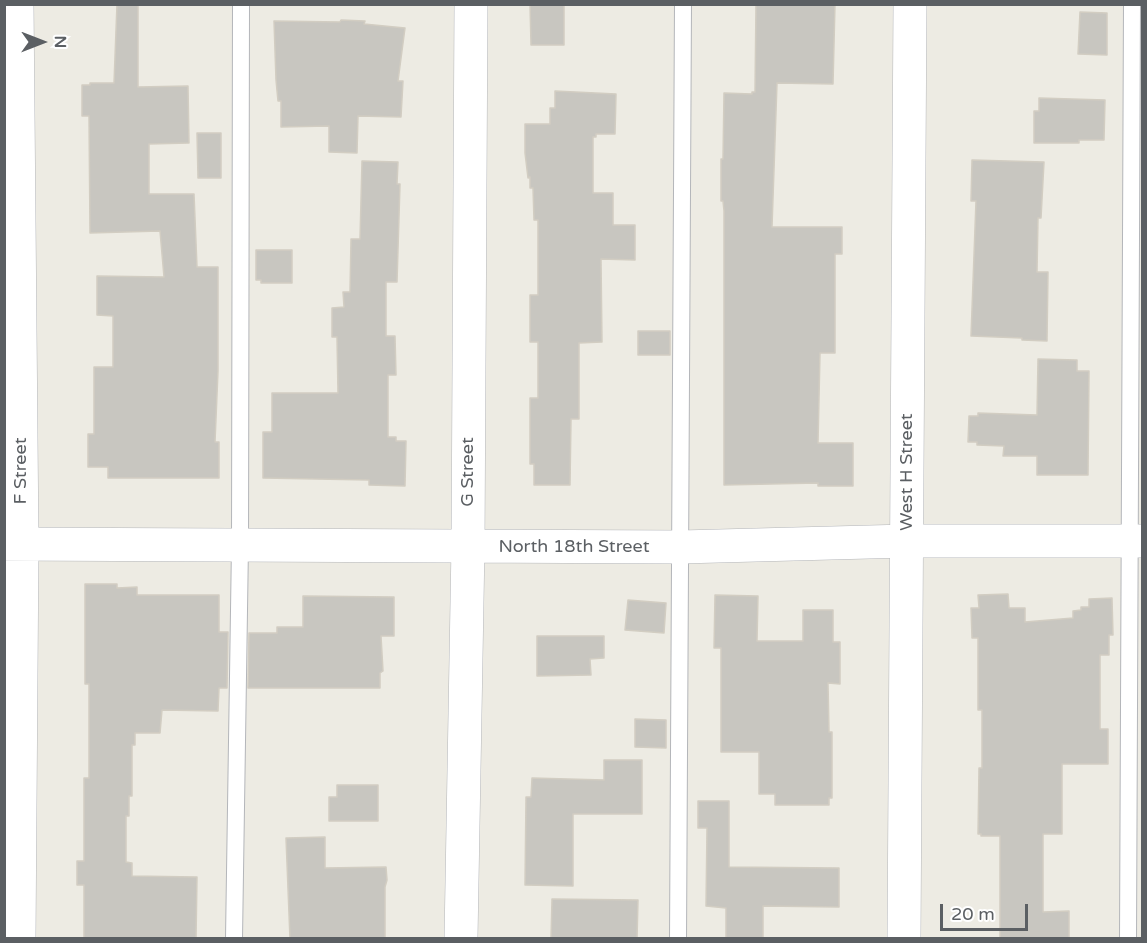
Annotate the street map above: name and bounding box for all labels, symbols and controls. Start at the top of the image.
north arrow [12,12,72,72]
text: N [50,36,70,48]
street label: West H Street [896,413,918,531]
street label: F Street [10,437,32,505]
street label: G Street [457,437,479,507]
street label: North 18th Street [498,536,650,558]
scale bar [943,892,1032,930]
text: 20 m [951,903,995,925]

